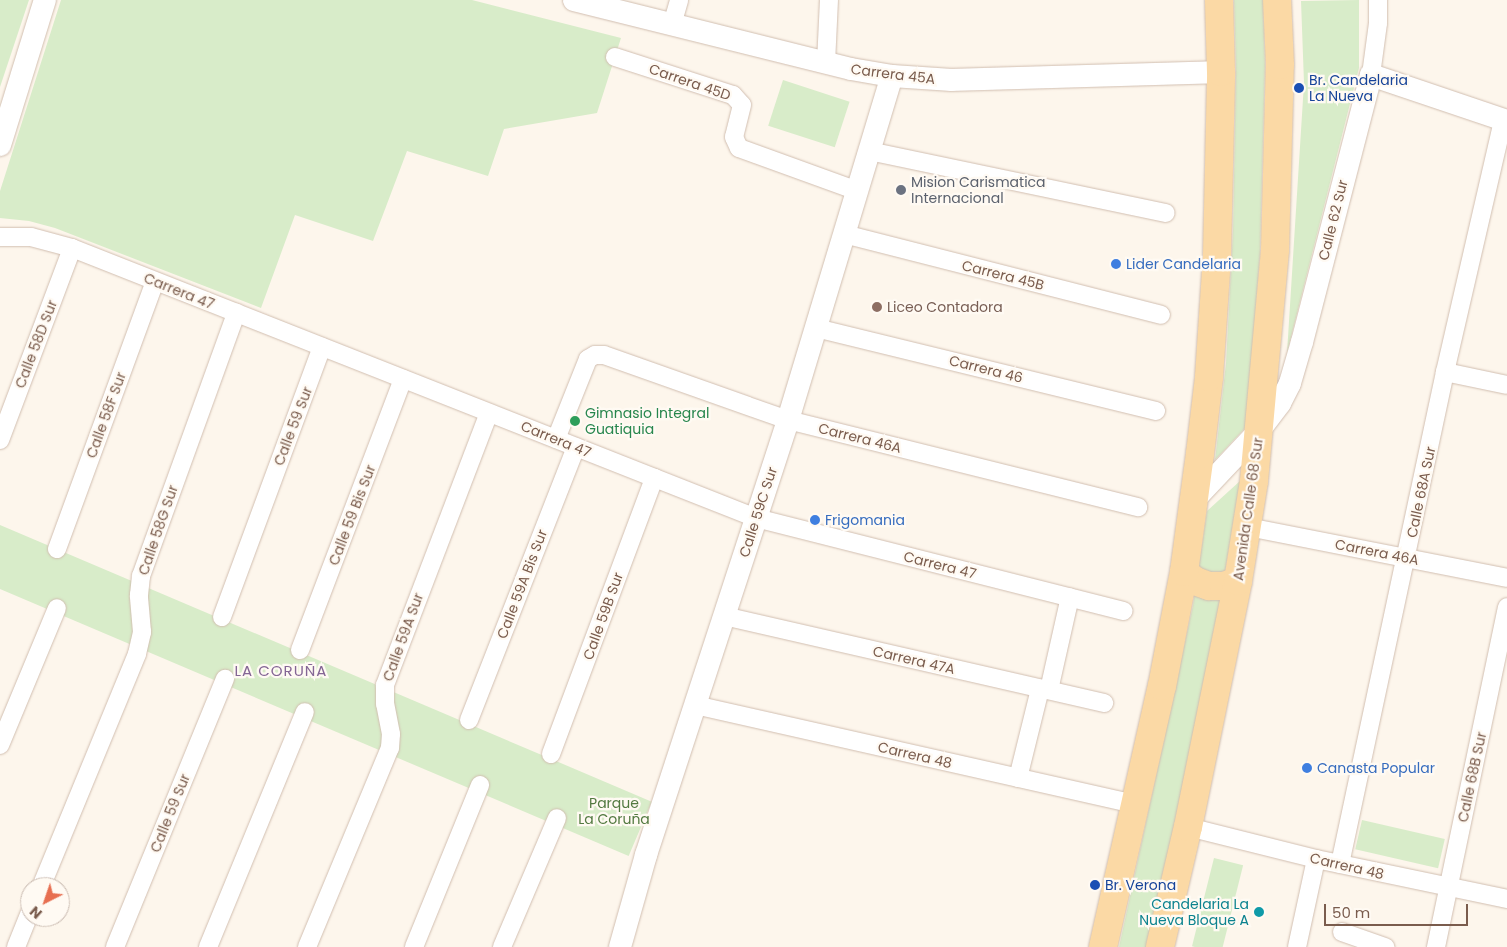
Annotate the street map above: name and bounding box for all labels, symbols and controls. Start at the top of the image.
street label: Carrera 45D [647,60,733,104]
street label: Carrera 45A [850,60,936,88]
place label: Br. Candelaria La Nueva [1309,72,1408,104]
marker: Br. Candelaria La Nueva [1293,82,1305,94]
place label: Mision Carismatica Internacional [911,174,1046,206]
street label: Calle 62 Sur [1315,178,1351,262]
marker: Mision Carismatica Internacional [895,184,907,196]
place label: Lider Candelaria [1126,256,1241,272]
street label: Carrera 45B [960,257,1046,293]
marker: Lider Candelaria [1110,258,1122,270]
street label: Carrera 47 [141,269,217,313]
street label: Calle 58D Sur [11,297,61,391]
place label: Liceo Contadora [887,299,1003,315]
marker: Liceo Contadora [871,301,883,313]
street label: Carrera 46 [947,352,1025,386]
street label: Calle 58F Sur [83,370,129,460]
street label: Calle 59 Sur [270,384,316,468]
place label: Gimnasio Integral Guatiquia [585,405,709,438]
marker: Gimnasio Integral Guatiquia [569,415,581,427]
street label: Carrera 47 [518,417,594,461]
street label: Carrera 46A [817,420,903,456]
street label: Avenida Calle 68 Sur [1230,436,1266,582]
street label: Calle 68A Sur [1403,445,1439,539]
street label: Calle 59 Bis Sur [325,462,379,568]
street label: Calle 59C Sur [735,465,781,559]
street label: Calle 58G Sur [135,483,181,577]
place label: Frigomania [825,512,905,528]
marker: Frigomania [809,514,821,526]
street label: Calle 59A Bis Sur [493,527,551,641]
street label: Carrera 46A [1334,536,1420,568]
street label: Carrera 47 [902,548,978,582]
street label: Calle 59B Sur [579,570,627,662]
street label: Calle 59A Sur [379,591,427,683]
street label: Carrera 47A [871,642,957,678]
district label: LA CORUÑA [233,662,329,680]
street label: Calle 68B Sur [1454,730,1490,824]
street label: Carrera 48 [876,738,954,772]
place label: Canasta Popular [1317,760,1435,776]
marker: Canasta Popular [1301,762,1313,774]
street label: Calle 59 Sur [147,771,193,855]
park label: Parque La Coruña [578,795,650,828]
street label: Carrera 48 [1308,849,1386,883]
north arrow [20,877,70,927]
place label: Br. Verona [1105,877,1176,893]
marker: Br. Verona [1089,879,1101,891]
scale bar [1327,894,1471,926]
place label: Candelaria La Nueva Bloque A [1139,896,1249,929]
text: N [25,902,46,924]
text: 50 m [1332,902,1370,923]
marker: Candelaria La Nueva Bloque A [1253,906,1265,918]

